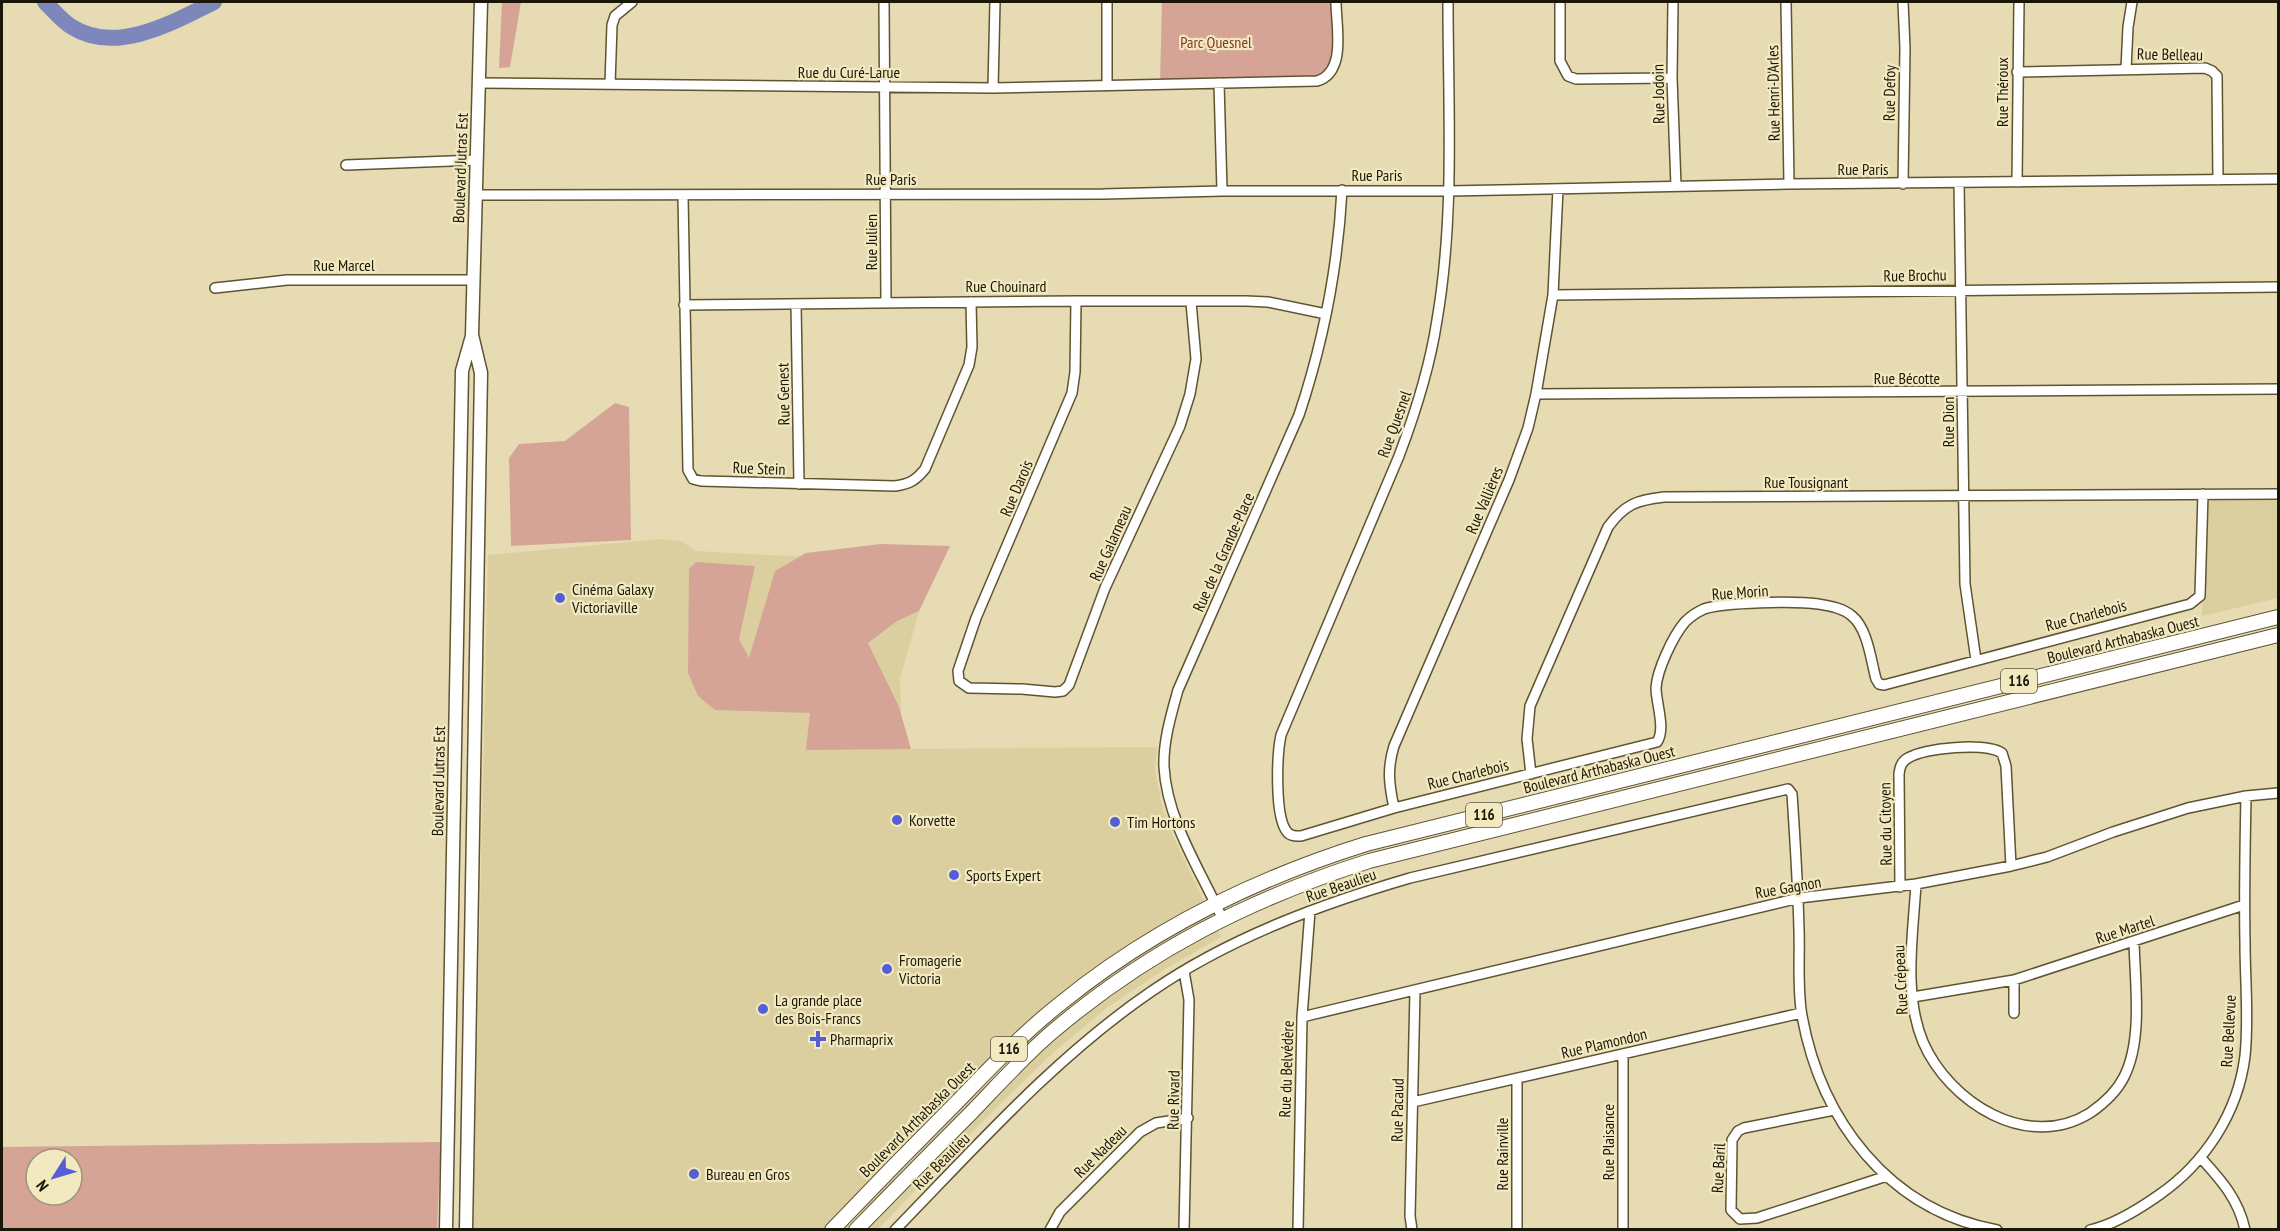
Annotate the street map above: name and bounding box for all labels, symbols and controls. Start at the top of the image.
park label: Parc Quesnel [1180,32,1252,52]
street label: Rue Belleau [2137,43,2203,65]
street label: Rue Henri-D'Arles [1762,45,1784,141]
street label: Rue Théroux [1992,57,2012,127]
street label: Rue du Curé-Larue [798,62,900,82]
street label: Rue Jodoin [1647,64,1669,124]
street label: Rue Defoy [1879,65,1899,121]
street label: Boulevard Jutras Est [448,112,472,223]
street label: Rue Paris [1837,159,1889,179]
street label: Rue Paris [1351,165,1403,185]
street label: Rue Paris [865,169,917,189]
street label: Rue Julien [861,214,881,270]
street label: Rue Marcel [313,255,375,275]
street label: Rue Brochu [1883,264,1947,286]
street label: Rue Chouinard [965,276,1047,296]
street label: Rue Genest [772,362,794,425]
street label: Rue Bécotte [1874,368,1940,388]
street label: Rue Quesnel [1373,388,1415,460]
street label: Rue Dion [1938,397,1958,447]
street label: Rue Stein [732,457,786,479]
street label: Rue Darois [995,457,1037,519]
street label: Rue Vallières [1461,463,1507,537]
street label: Rue Tousignant [1764,472,1849,492]
street label: Rue de la Grande-Place [1188,489,1258,615]
street label: Rue Galarneau [1085,502,1136,584]
place label: Cinéma Galaxy Victoriaville [571,579,654,617]
street label: Rue Morin [1711,580,1769,604]
marker: Cinéma Galaxy Victoriaville [553,591,567,605]
street label: Rue Charlebois [2043,595,2129,635]
street label: Boulevard Arthabaska Ouest [2045,610,2201,668]
road number: 116 [2001,669,2037,693]
street label: Boulevard Jutras Est [427,725,449,836]
street label: Boulevard Arthabaska Ouest [1521,740,1677,798]
street label: Rue Charlebois [1425,754,1511,794]
street label: Rue du Citoyen [1874,782,1896,866]
road number: 116 [1466,803,1502,827]
place label: Korvette [909,810,956,830]
place label: Tim Hortons [1127,812,1195,832]
marker: Korvette [890,813,904,827]
marker: Tim Hortons [1108,815,1122,829]
street label: Rue Beaulieu [1303,864,1379,906]
place label: Sports Expert [966,865,1041,885]
marker: Sports Expert [947,868,961,882]
street label: Rue Gagnon [1753,871,1823,903]
street label: Rue Martel [2093,910,2157,948]
street label: Rue Crépeau [1888,945,1912,1015]
place label: Fromagerie Victoria [898,950,962,988]
marker: Fromagerie Victoria [880,962,894,976]
place label: La grande place des Bois-Francs [775,990,862,1028]
street label: Rue Bellevue [2216,994,2240,1068]
marker: La grande place des Bois-Francs [756,1002,770,1016]
street label: Rue du Belvédère [1274,1020,1298,1118]
street label: Rue Plamondon [1559,1023,1649,1063]
place label: Pharmaprix [830,1029,894,1049]
marker: Pharmaprix [811,1032,825,1046]
road number: 116 [991,1037,1027,1061]
street label: Boulevard Arthabaska Ouest [855,1057,979,1181]
street label: Rue Rivard [1162,1070,1184,1130]
street label: Rue Pacaud [1386,1078,1408,1142]
street label: Rue Plaisance [1598,1104,1618,1180]
street label: Rue Rainville [1492,1118,1512,1190]
street label: Rue Nadeau [1069,1120,1131,1182]
street label: Rue Beaulieu [908,1128,974,1194]
street label: Rue Baril [1707,1142,1729,1194]
north arrow [24,1147,84,1207]
place label: Bureau en Gros [706,1164,790,1184]
marker: Bureau en Gros [687,1167,701,1181]
text: N [31,1177,53,1195]

